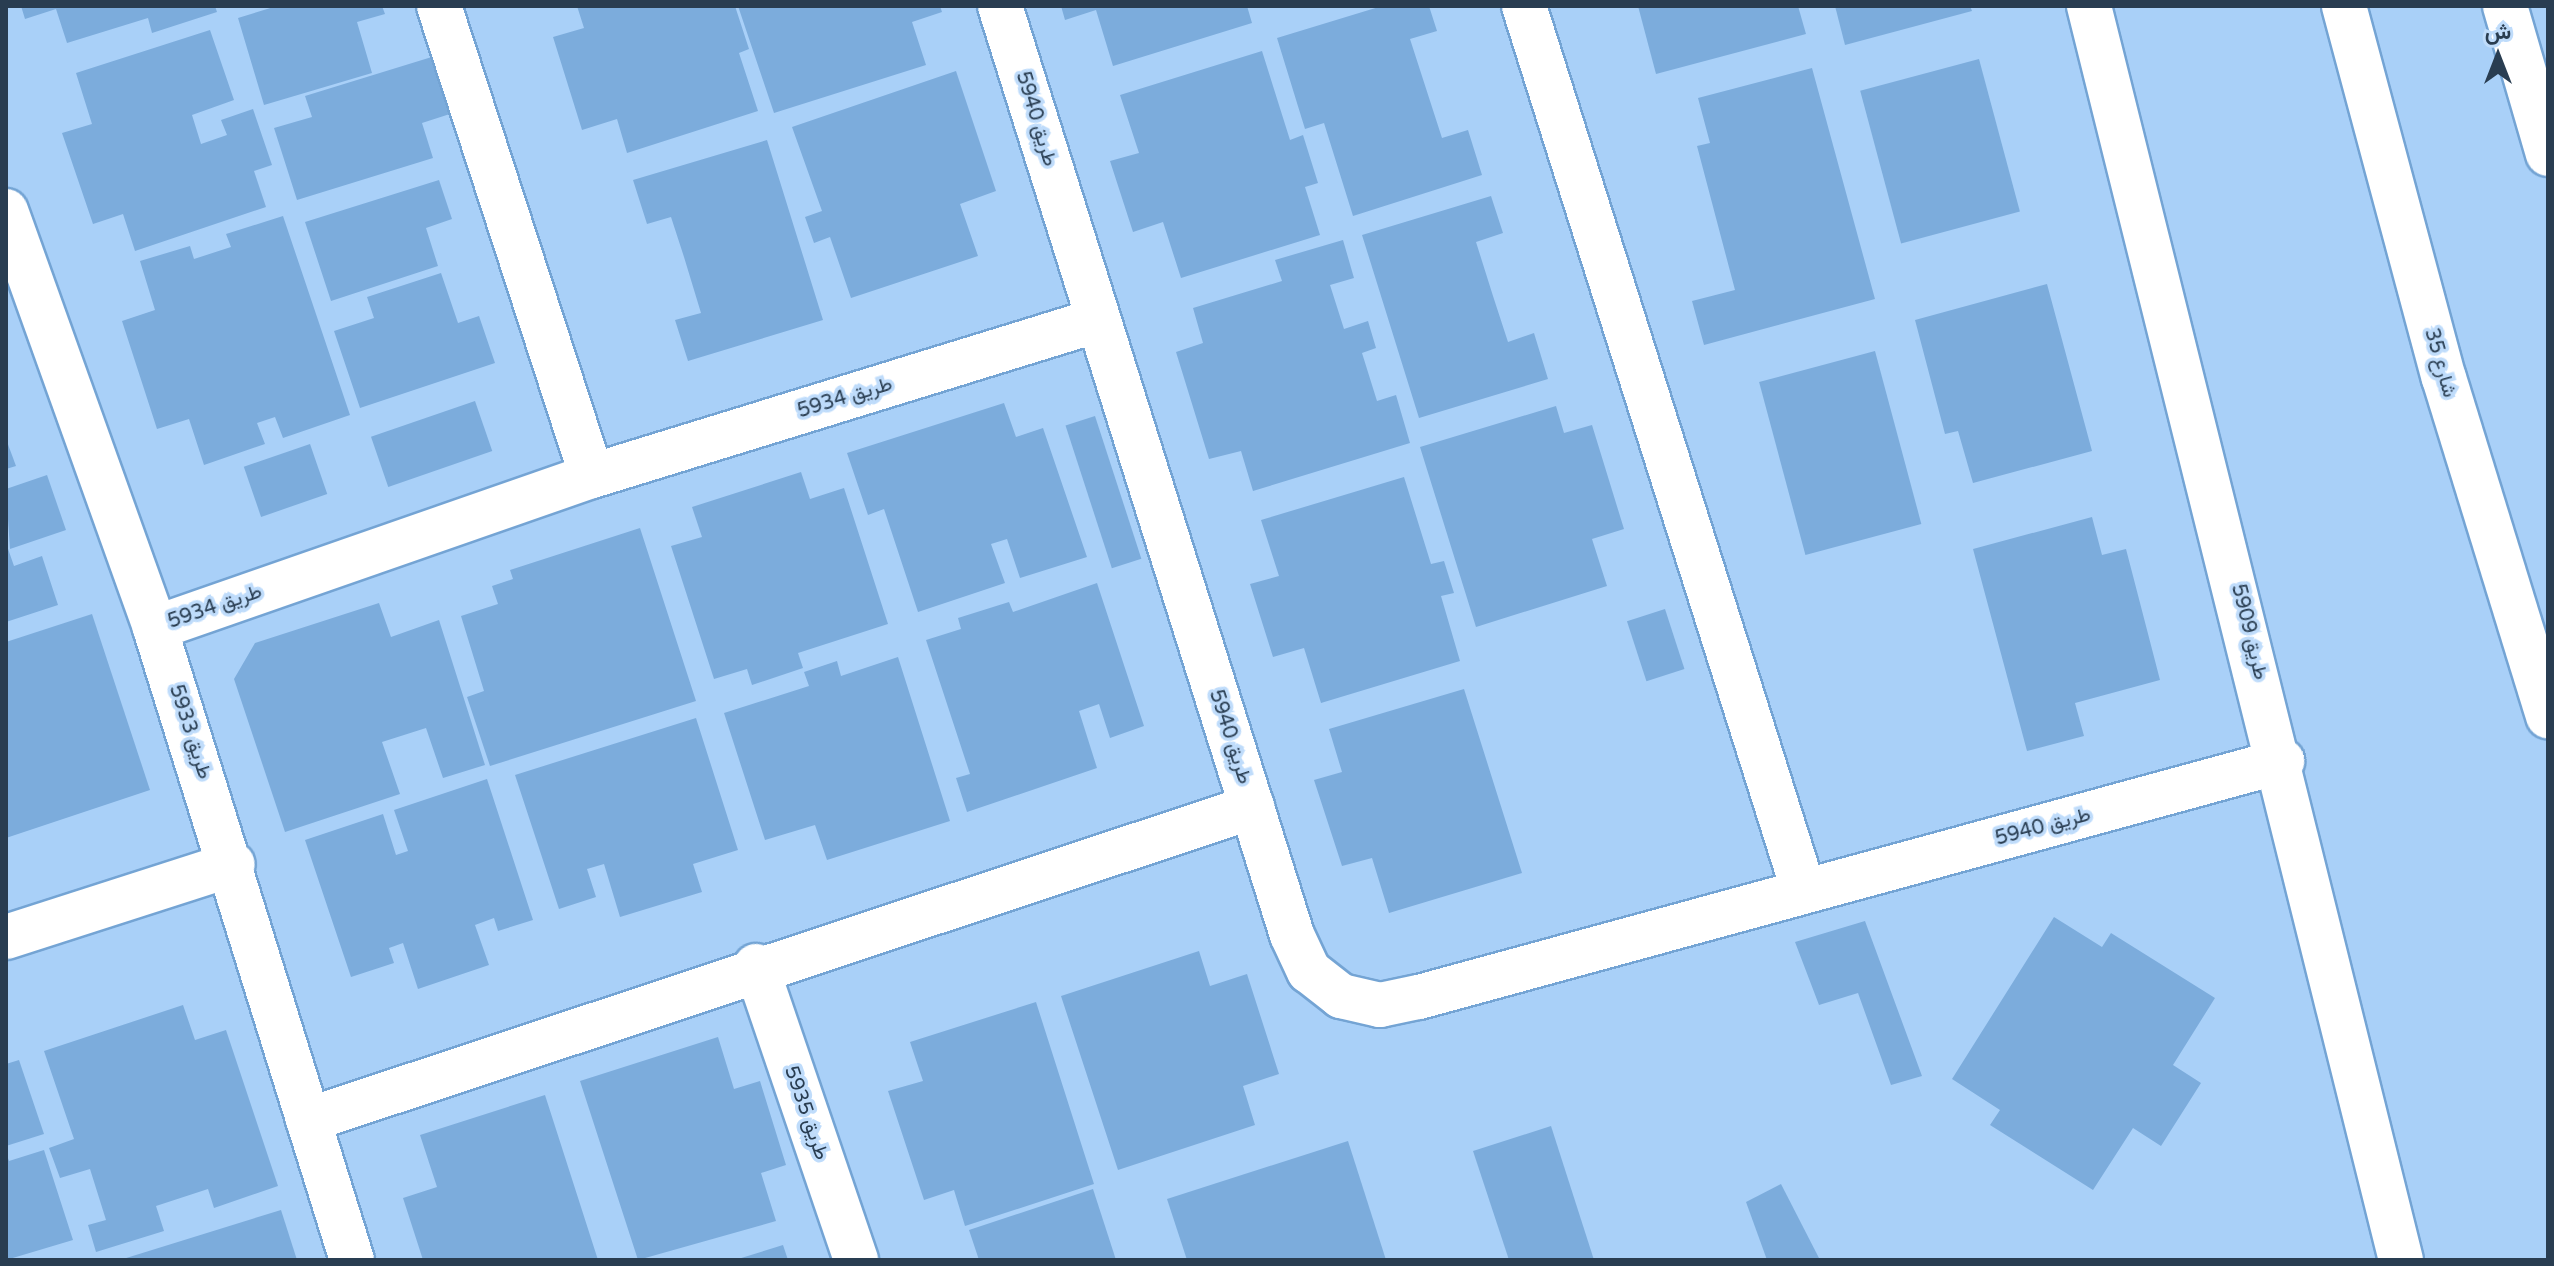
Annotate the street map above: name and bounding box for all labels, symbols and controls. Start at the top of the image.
north arrow [2458,16,2538,96]
text: ش [2485,19,2511,45]
street label: طريق 5940 [1010,69,1062,169]
street label: شارع 35 [2419,326,2461,400]
street label: طريق 5934 [795,372,895,424]
street label: طريق 5934 [165,580,265,634]
street label: طريق 5909 [2226,582,2272,682]
street label: طريق 5933 [163,682,217,782]
street label: طريق 5940 [1203,687,1257,787]
street label: طريق 5940 [1993,803,2093,851]
street label: طريق 5935 [779,1063,833,1163]

